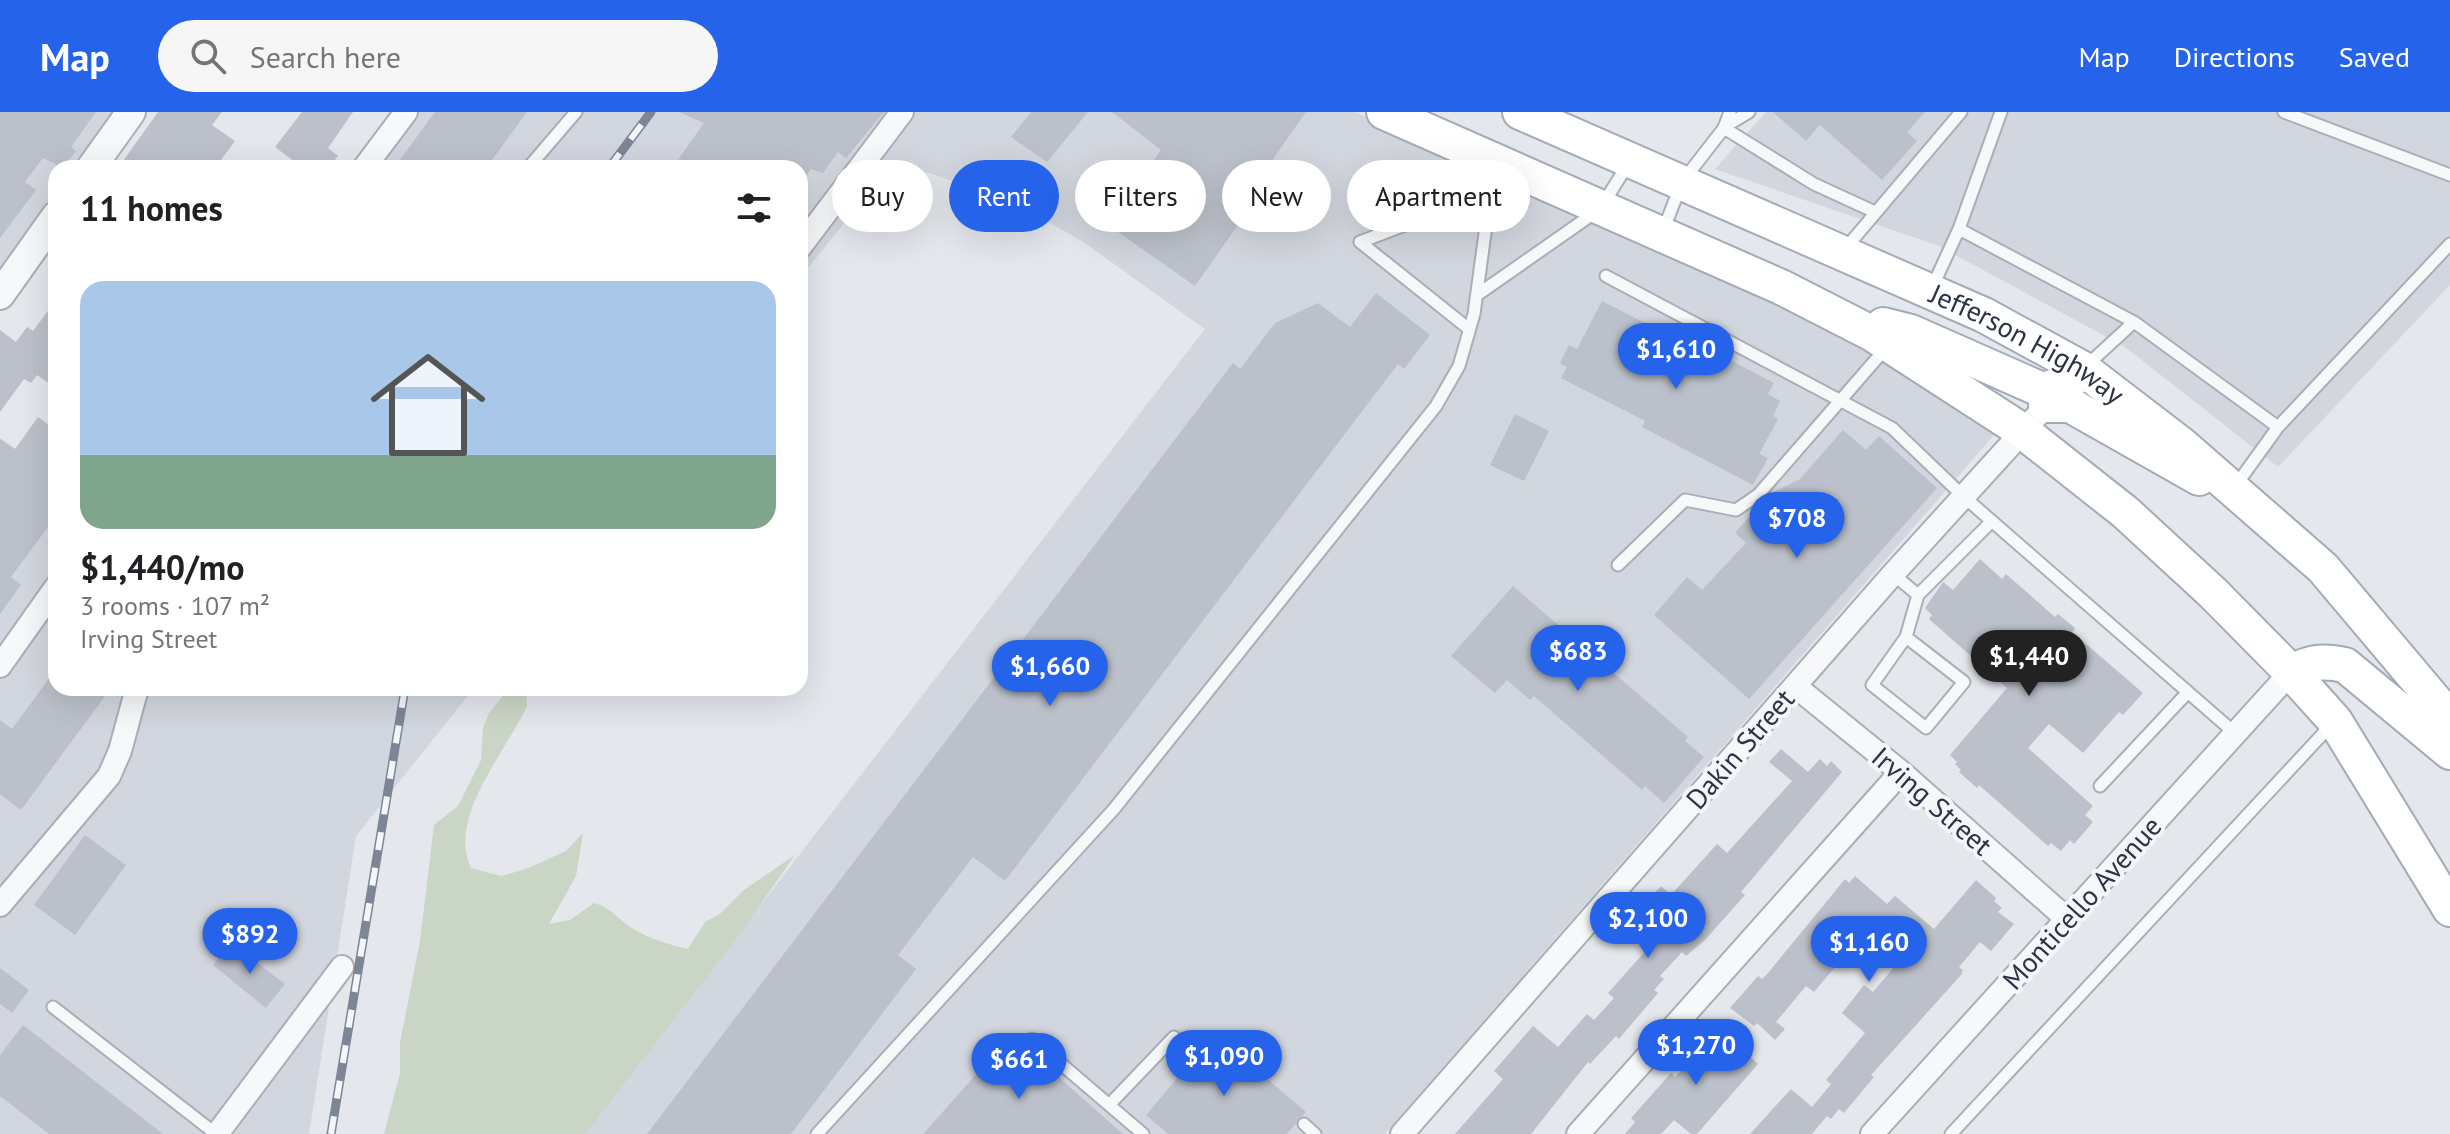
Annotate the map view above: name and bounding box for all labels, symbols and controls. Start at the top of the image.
search box [158,20,718,92]
text: Map [40,32,110,81]
icon: search [186,34,230,78]
text: Search here [250,37,401,76]
text: Map [2079,38,2130,75]
text: Directions [2174,38,2295,75]
text: Saved [2339,38,2410,75]
chip: Buy [832,160,933,232]
chip: Rent [949,160,1059,232]
chip: Filters [1075,160,1206,232]
chip: New [1222,160,1331,232]
chip: Apartment [1347,160,1530,232]
text: 11 homes [80,186,223,230]
icon: filters [732,186,776,230]
street label: Jefferson Highway [1923,274,2132,412]
pin: $1,610 [1611,323,1741,391]
text: $1,610 [1636,332,1716,365]
icon: home [356,333,500,477]
pin: $708 [1750,492,1844,560]
text: $708 [1768,501,1826,534]
text: $1,440/mo [80,545,244,589]
text: 3 rooms · 107 m² [80,589,270,622]
text: Irving Street [80,622,217,655]
pin: $683 [1531,625,1625,693]
pin: $1,440 [1964,630,2094,698]
text: $683 [1549,634,1607,667]
text: $1,440 [1989,639,2069,672]
pin: $1,660 [985,640,1115,708]
text: $1,660 [1010,649,1090,682]
street label: Dakin Street [1677,681,1802,816]
street label: Irving Street [1864,738,2001,863]
street label: Monticello Avenue [1994,808,2169,997]
pin: $2,100 [1583,892,1713,960]
text: $2,100 [1608,901,1688,934]
pin: $892 [203,908,297,976]
pin: $1,160 [1804,916,1934,984]
text: $892 [221,917,279,950]
text: $1,160 [1829,925,1909,958]
pin: $1,270 [1631,1019,1761,1087]
text: $1,270 [1656,1028,1736,1061]
pin: $1,090 [1159,1030,1289,1098]
pin: $661 [972,1033,1066,1101]
text: $1,090 [1184,1039,1264,1072]
text: $661 [990,1042,1048,1075]

